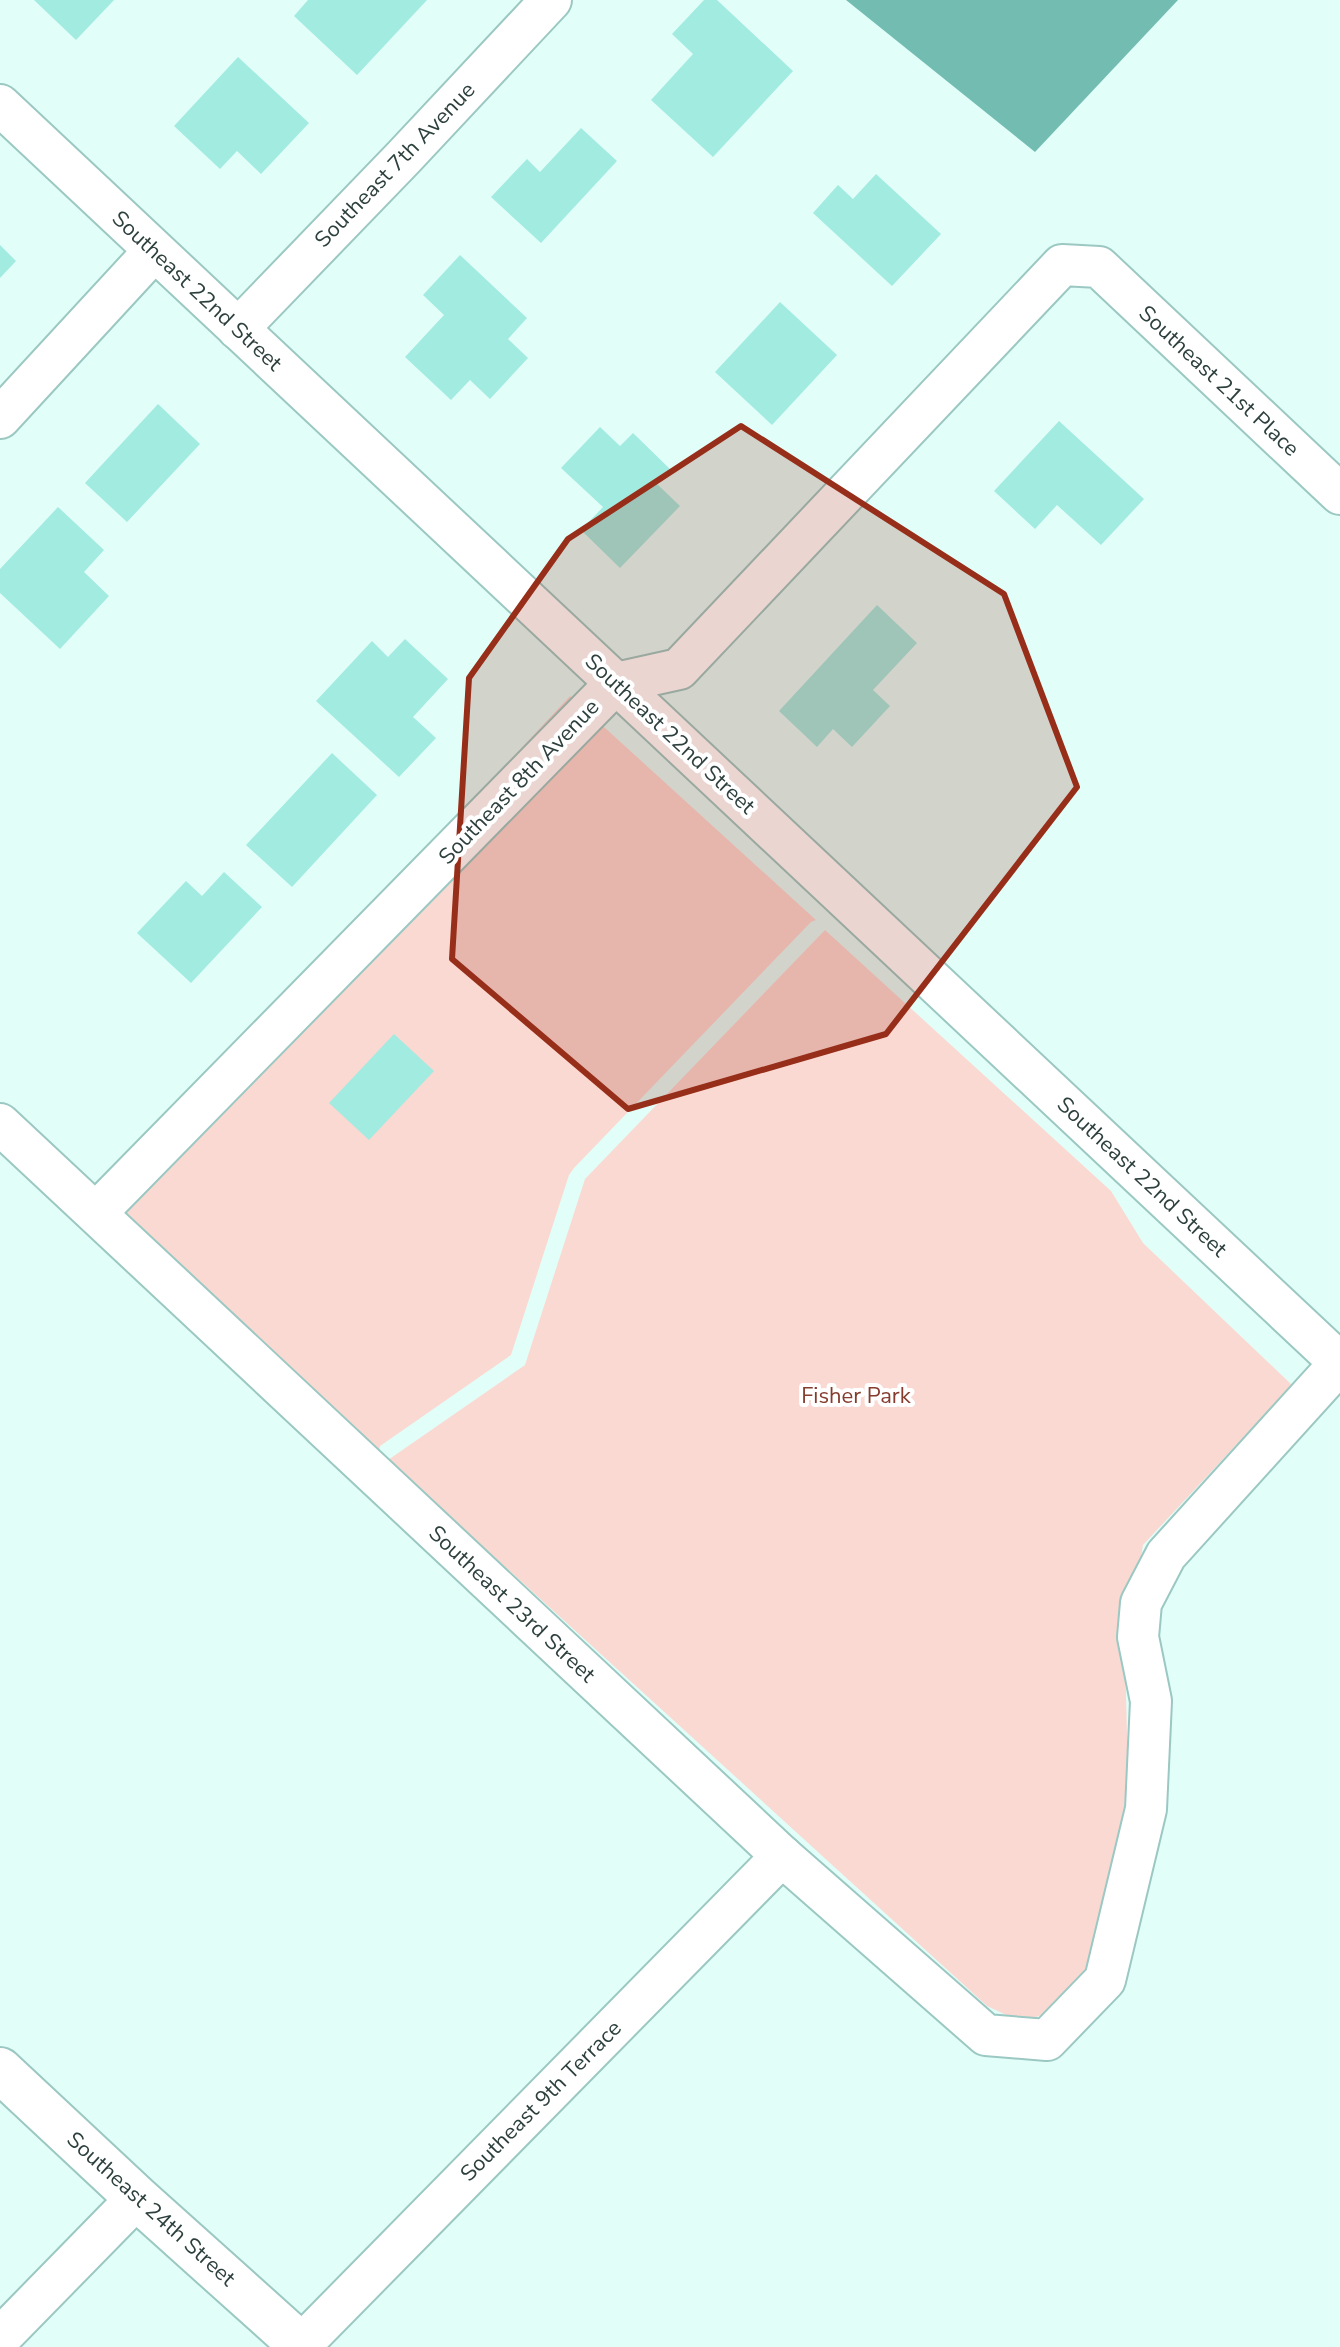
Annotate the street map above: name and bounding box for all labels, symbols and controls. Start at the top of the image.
street label: Southeast 7th Avenue [308,76,482,254]
street label: Southeast 22nd Street [105,204,289,378]
street label: Southeast 21st Place [1132,299,1306,463]
street label: Southeast 22nd Street [578,647,762,821]
street label: Southeast 8th Avenue [432,693,606,871]
street label: Southeast 22nd Street [1050,1090,1234,1264]
park label: Fisher Park [801,1381,912,1411]
street label: Southeast 23rd Street [422,1519,602,1690]
street label: Southeast 9th Terrace [454,2014,628,2188]
street label: Southeast 24th Street [60,2125,242,2293]

